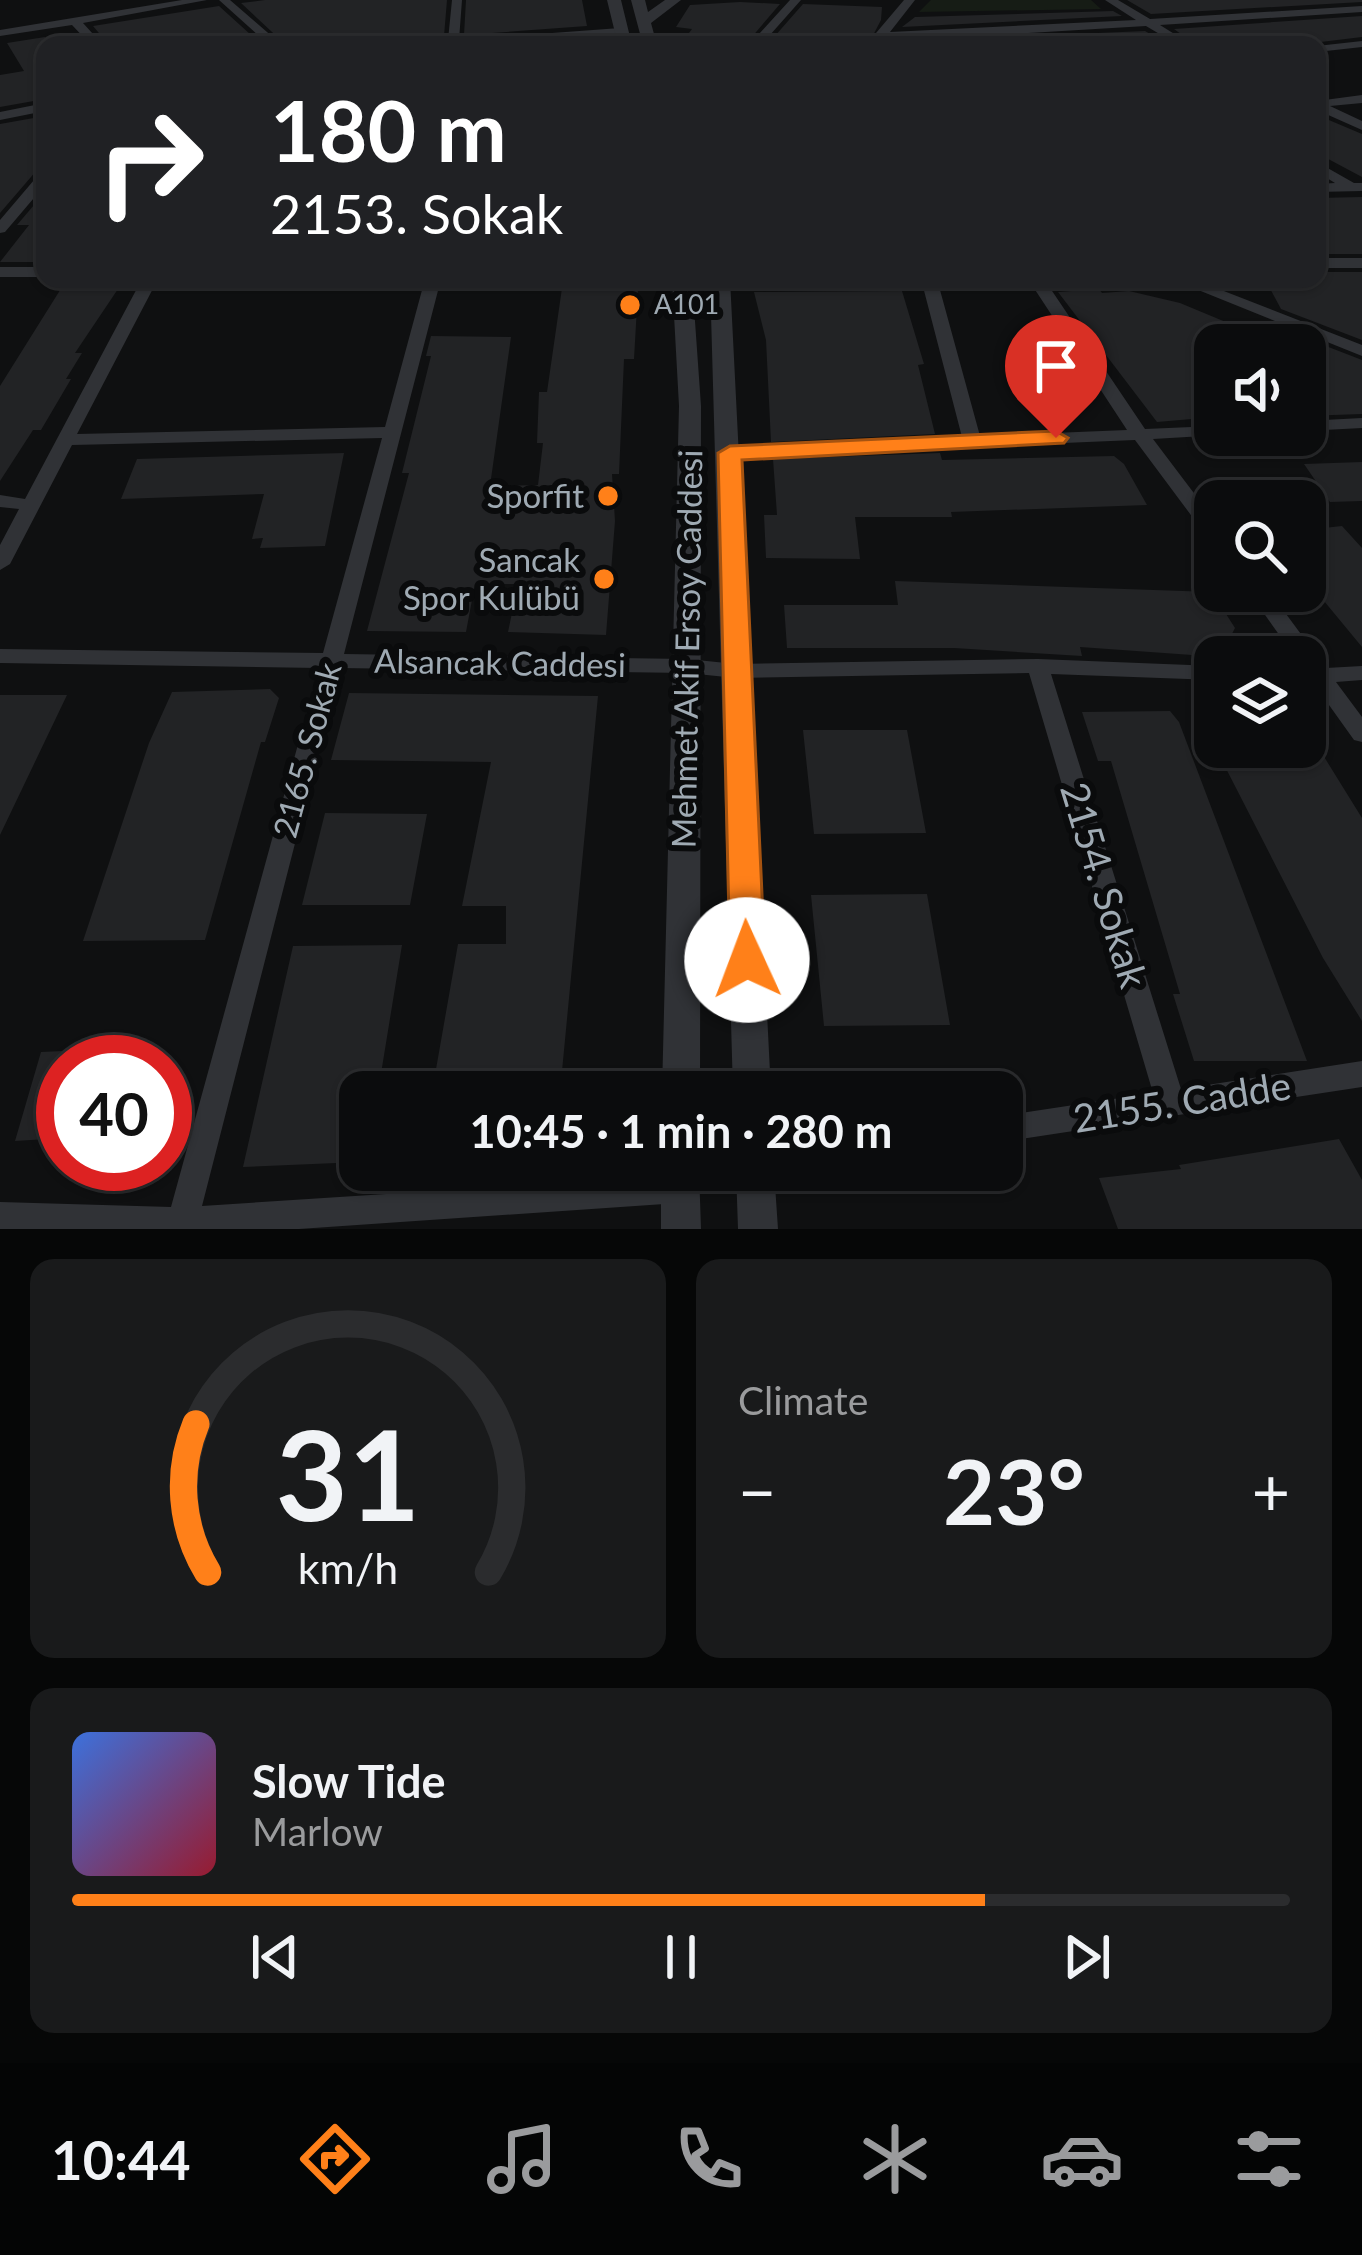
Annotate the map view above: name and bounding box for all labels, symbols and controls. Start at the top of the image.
text: 180 m [270,79,507,180]
icon: right [72,84,228,240]
text: 2153. Sokak [270,181,563,246]
place label: A101 [654,287,719,320]
marker: A101 [617,292,643,318]
pin [1005,315,1107,438]
map controls [1194,324,1326,768]
button: sound [1194,324,1326,456]
icon: arrive [1023,333,1089,399]
street label: Mehmet Akif Ersoy Caddesi [663,449,709,849]
place label: Sporfit [487,475,584,515]
button: search [1194,480,1326,612]
marker: Sporfit [595,483,621,509]
place label: Sancak Spor Kulübü [403,539,580,617]
marker: Sancak Spor Kulübü [591,566,617,592]
button: layers [1194,636,1326,768]
street label: Alsancak Caddesi [374,640,626,684]
street label: 2165. Sokak [264,658,349,841]
street label: 2154. Sokak [1052,777,1158,993]
position arrow [684,897,810,1023]
speed limit sign: 40 [36,1035,192,1191]
street label: 2155. Cadde [1070,1061,1294,1141]
text: 10:45 · 1 min · 280 m [470,1104,892,1158]
text: Climate [738,1377,868,1423]
text: 31 [276,1398,420,1548]
text: 23° [943,1436,1085,1544]
text: − [738,1451,776,1530]
text: + [1252,1451,1290,1530]
text: km/h [298,1541,398,1592]
text: Slow Tide [252,1754,446,1808]
text: Marlow [252,1808,383,1854]
icon: previous [242,1924,308,1990]
icon: pause [648,1924,714,1990]
icon: next [1054,1924,1120,1990]
icon: directions [293,2117,377,2201]
icon: music [480,2117,564,2201]
icon: phone [667,2117,751,2201]
icon: climate [853,2117,937,2201]
icon: car [1040,2117,1124,2201]
icon: filters [1227,2117,1311,2201]
text: 10:44 [51,2127,191,2192]

